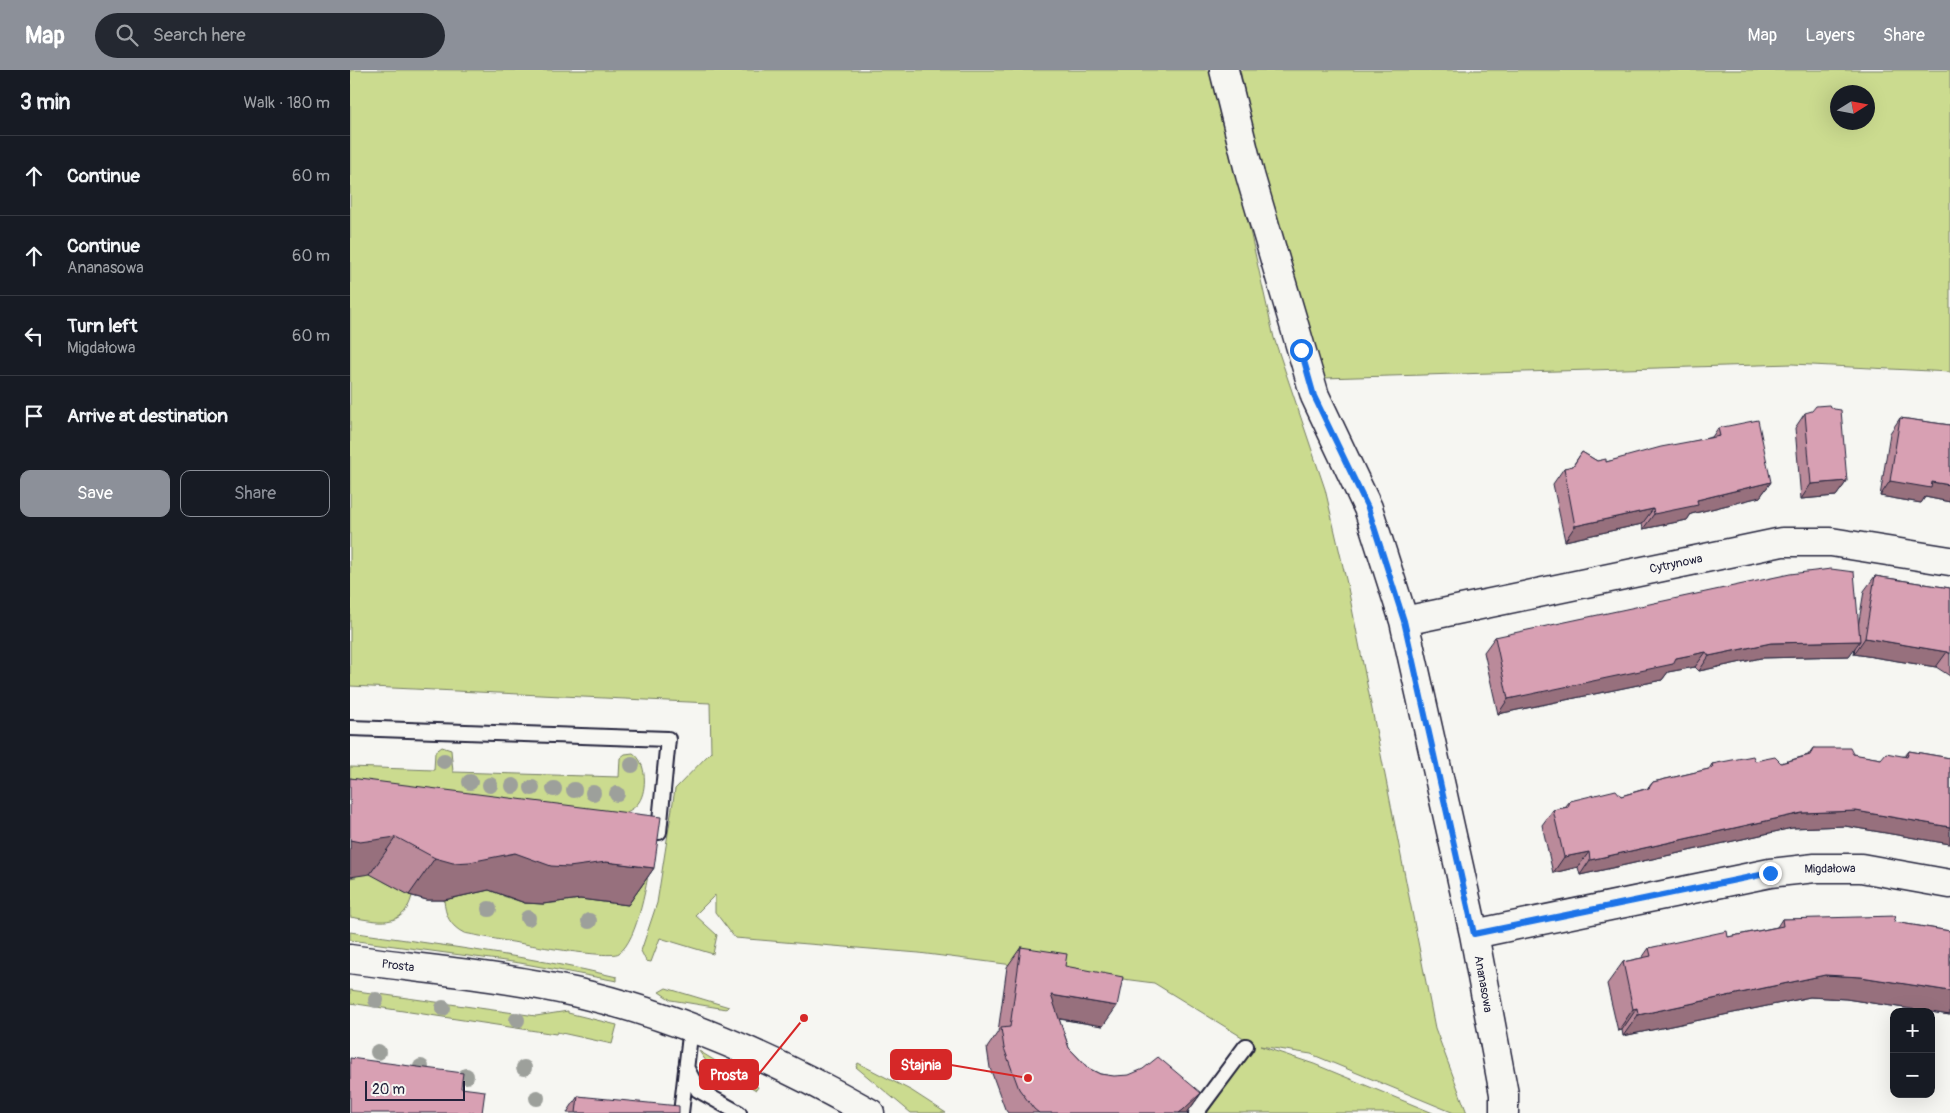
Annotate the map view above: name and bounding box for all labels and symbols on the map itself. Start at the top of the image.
north arrow [1830,85,1875,130]
route start [1290,339,1313,362]
street label: Cytrynowa [1648,551,1704,577]
street label: Migdałowa [1804,861,1856,877]
route end [1759,862,1782,885]
street label: Ananasowa [1471,954,1495,1014]
street label: Prosta [381,957,416,975]
callout: Stajnia [891,1050,951,1079]
text: Stajnia [901,1057,942,1074]
callout: Prosta [700,1060,758,1089]
text: Prosta [710,1067,749,1084]
scale bar [365,1078,465,1101]

